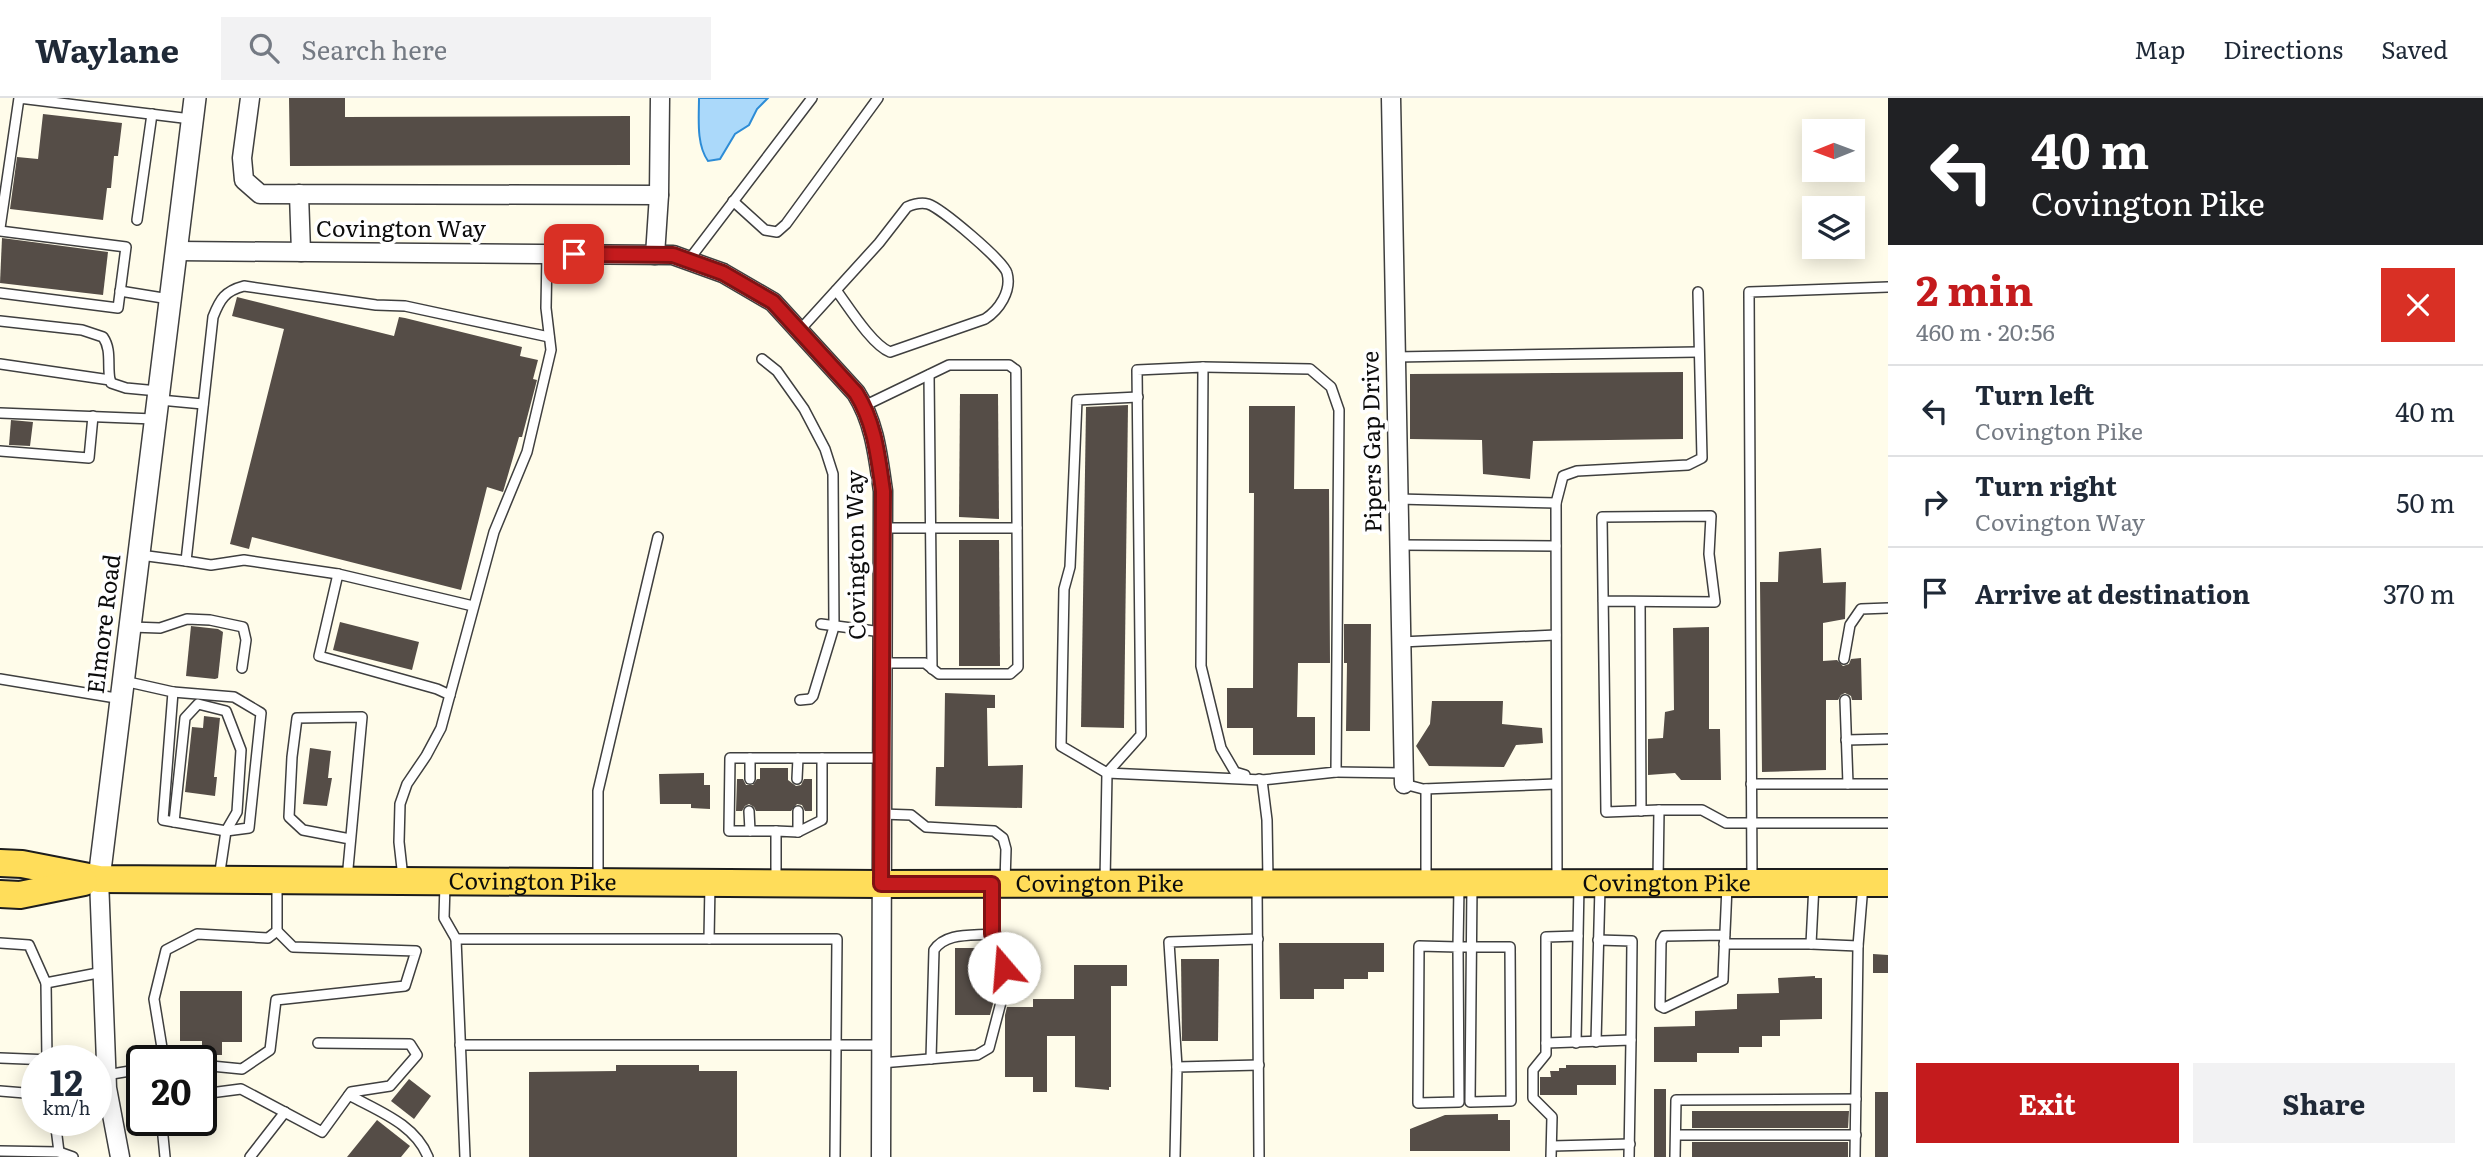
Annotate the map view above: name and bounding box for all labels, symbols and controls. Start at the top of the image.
search box [221,17,711,80]
text: Waylane [35,24,179,73]
icon: search [245,29,283,67]
text: Search here [301,29,447,68]
text: Map [2134,31,2185,66]
text: Directions [2223,31,2343,66]
text: Saved [2381,31,2448,66]
text: 40 m [2031,111,2149,184]
north arrow [1802,119,1866,182]
map controls [1802,119,1865,259]
icon: left [1916,126,2007,217]
text: Covington Pike [2031,178,2265,226]
button: layers [1802,196,1865,259]
street label: Covington Way [316,210,487,244]
pin [544,224,604,284]
icon: arrive [555,235,593,273]
text: 2 min [1916,257,2033,319]
button: close [2381,268,2455,342]
text: 460 m · 20:56 [1916,314,2055,348]
street label: Pipers Gap Drive [1351,351,1389,533]
text: Turn left [1975,374,2094,413]
text: 40 m [2395,391,2455,430]
icon: left [1916,392,1954,430]
text: Covington Pike [1975,413,2143,447]
text: Turn right [1975,465,2117,504]
street label: Covington Way [836,469,872,640]
text: 50 m [2396,482,2455,521]
icon: right [1916,483,1954,521]
text: Covington Way [1975,504,2145,538]
street label: Elmore Road [77,552,127,696]
text: Arrive at destination [1975,573,2250,612]
text: 370 m [2383,573,2455,612]
icon: arrive [1916,574,1954,612]
street label: Covington Pike [448,862,617,897]
street label: Covington Pike [1582,864,1751,898]
street label: Covington Pike [1015,865,1184,899]
position arrow [967,931,1041,1005]
speed limit sign: 20 [126,1045,217,1136]
text: 12 [50,1055,83,1107]
button: Exit [1916,1063,2179,1143]
button: Share [2193,1063,2455,1143]
text: km/h [43,1094,90,1121]

